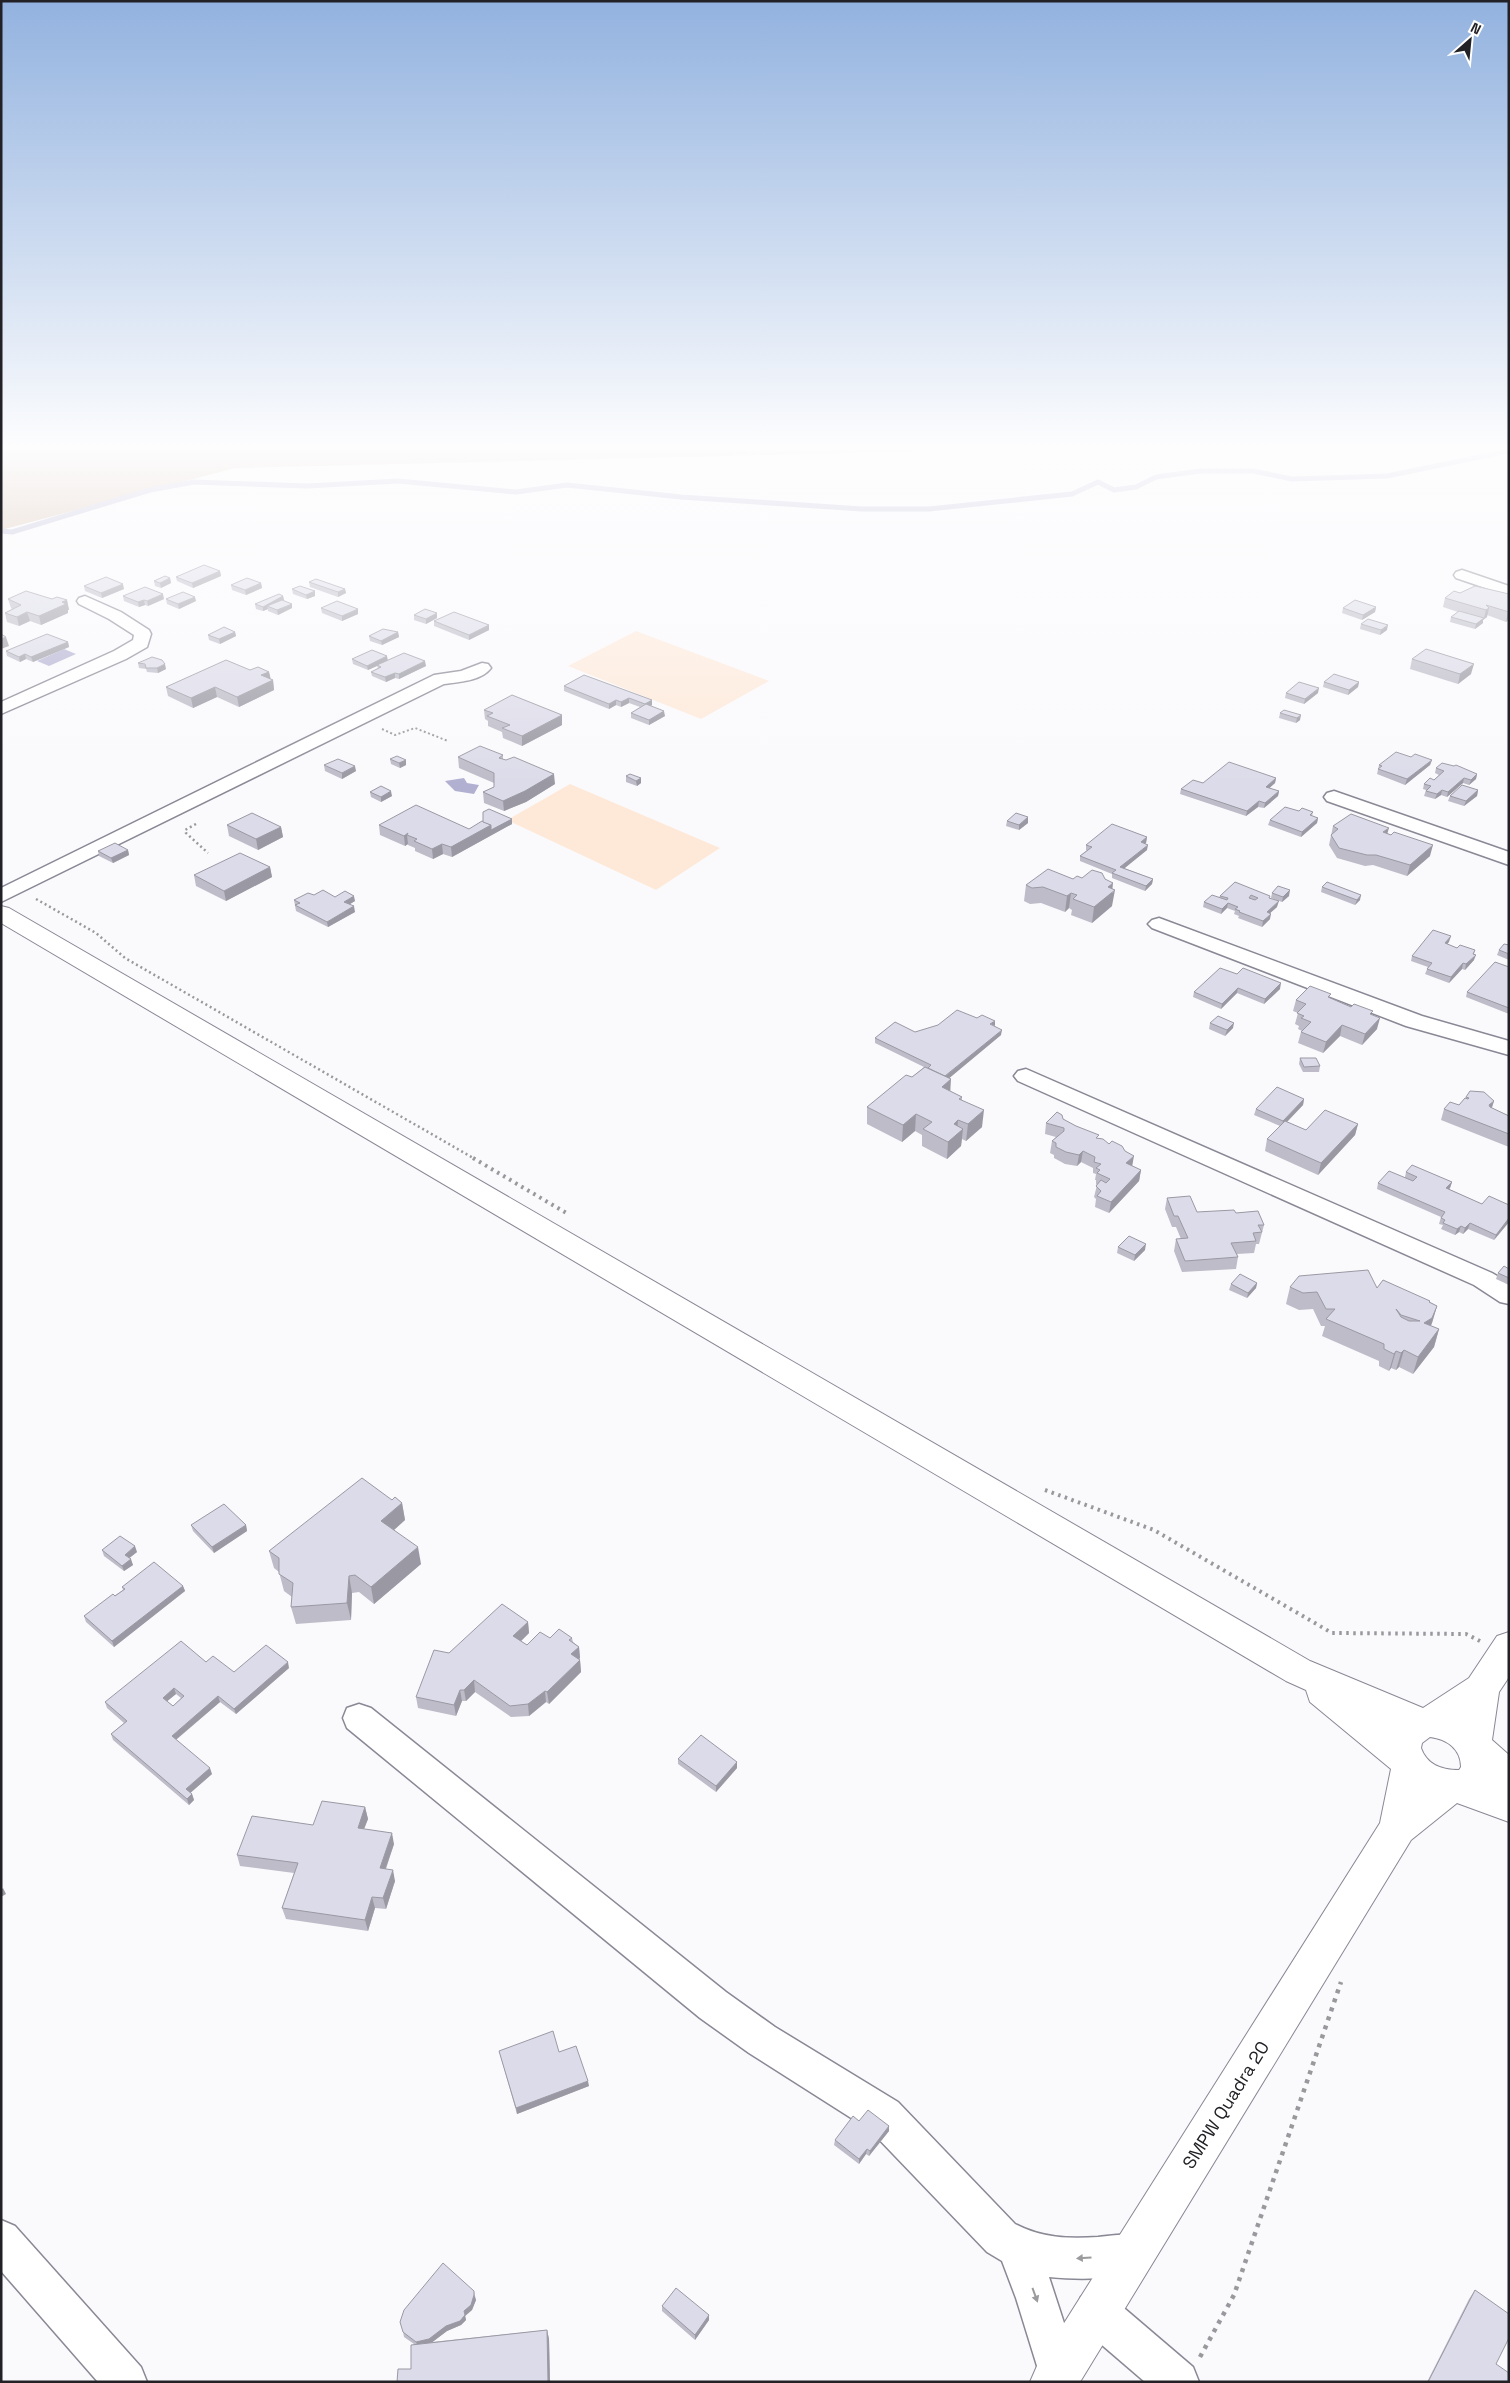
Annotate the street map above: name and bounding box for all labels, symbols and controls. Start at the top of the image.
north arrow [1445,15,1495,65]
text: N [1468,18,1484,39]
street label: SMPW Quadra 20 [1177,2037,1274,2173]
one-way arrow [1076,2254,1092,2262]
one-way arrow [1031,2288,1039,2303]

